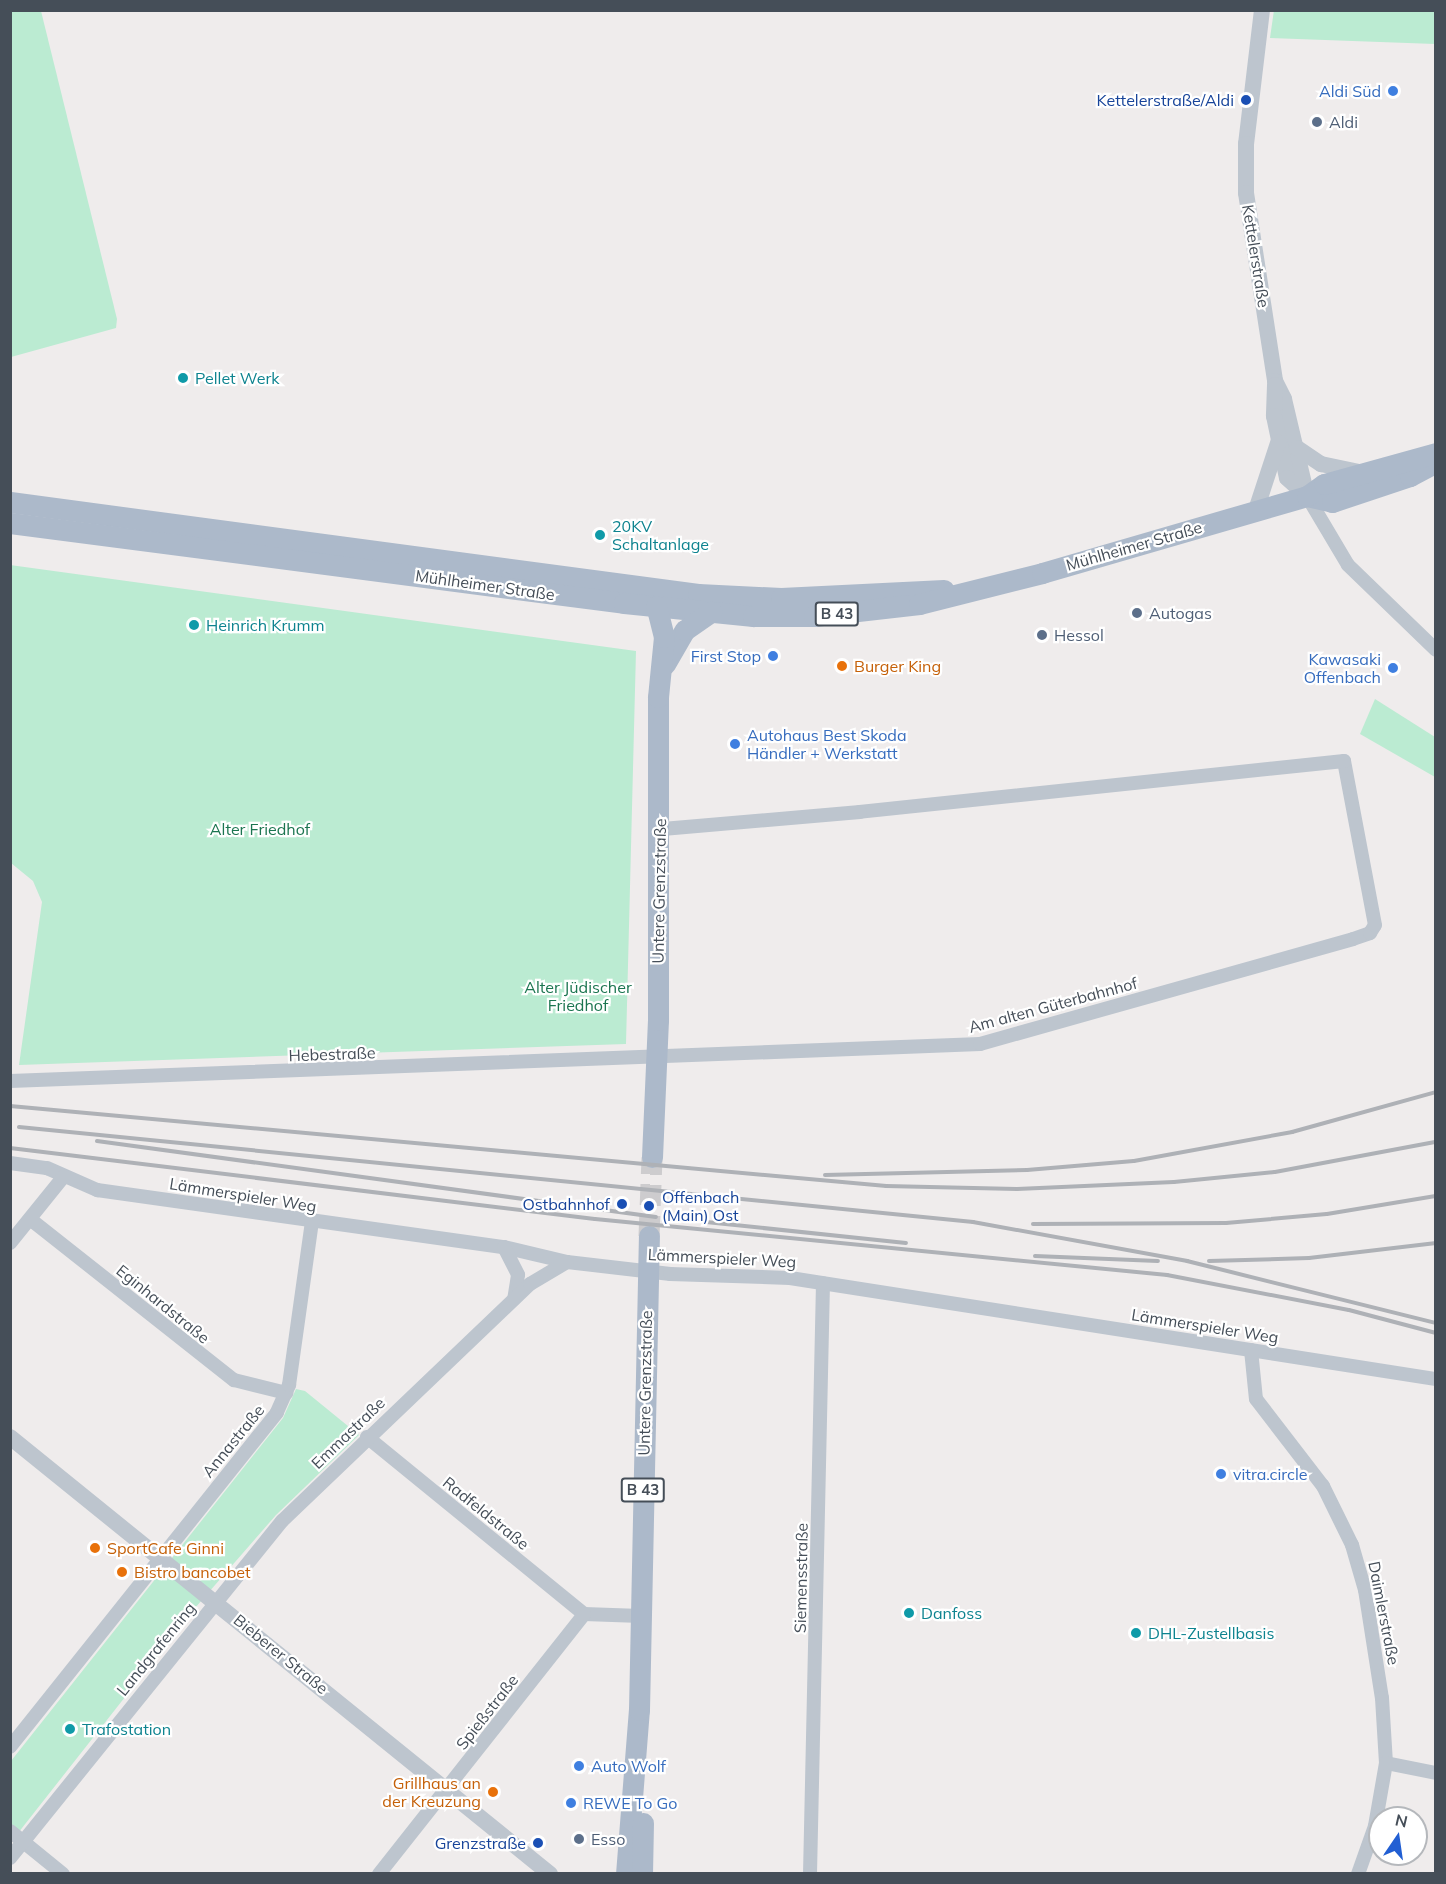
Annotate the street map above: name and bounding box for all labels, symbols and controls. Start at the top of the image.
place label: Aldi Süd [1319,81,1381,101]
marker: Aldi Süd [1386,84,1400,98]
place label: Kettelerstraße/Aldi [1097,90,1234,110]
marker: Kettelerstraße/Aldi [1239,93,1253,107]
place label: Aldi [1329,112,1358,132]
marker: Aldi [1310,115,1324,129]
street label: Kettelerstraße [1238,203,1274,309]
place label: Pellet Werk [195,368,279,388]
marker: Pellet Werk [176,371,190,385]
place label: 20KV Schaltanlage [612,516,709,554]
street label: Mühlheimer Straße [1064,517,1204,575]
marker: 20KV Schaltanlage [593,528,607,542]
street label: Mühlheimer Straße [414,566,556,604]
road number: B 43 [814,602,860,626]
place label: Autogas [1149,603,1212,623]
marker: Autogas [1130,606,1144,620]
place label: Heinrich Krumm [206,615,325,635]
marker: Heinrich Krumm [187,618,201,632]
place label: Hessol [1054,625,1104,645]
marker: Hessol [1035,628,1049,642]
place label: First Stop [691,646,761,666]
marker: First Stop [766,649,780,663]
place label: Kawasaki Offenbach [1304,649,1381,687]
place label: Burger King [854,656,941,676]
marker: Burger King [835,659,849,673]
marker: Kawasaki Offenbach [1386,661,1400,675]
place label: Autohaus Best Skoda Händler + Werkstatt [747,725,907,763]
marker: Autohaus Best Skoda Händler + Werkstatt [728,737,742,751]
street label: Untere Grenzstraße [648,818,670,964]
park label: Alter Friedhof [210,819,310,839]
street label: Am alten Güterbahnhof [967,973,1139,1037]
park label: Alter Jüdischer Friedhof [524,977,632,1015]
street label: Hebestraße [288,1043,376,1065]
street label: Lämmerspieler Weg [168,1174,318,1216]
place label: Offenbach (Main) Ost [662,1187,739,1225]
place label: Ostbahnhof [522,1194,610,1214]
marker: Ostbahnhof [615,1197,629,1211]
marker: Offenbach (Main) Ost [640,1197,658,1215]
street label: Lämmerspieler Weg [647,1245,797,1271]
street label: Eginhardstraße [113,1261,213,1347]
street label: Lämmerspieler Weg [1130,1305,1280,1347]
street label: Untere Grenzstraße [634,1310,656,1456]
street label: Emmastraße [307,1393,389,1473]
street label: Annastraße [198,1401,268,1481]
place label: vitra.circle [1233,1464,1307,1484]
marker: vitra.circle [1214,1467,1228,1481]
street label: Radfeldstraße [439,1472,533,1554]
road number: B 43 [620,1478,666,1502]
street label: Siemensstraße [790,1523,812,1633]
place label: SportCafe Ginni [107,1538,224,1558]
marker: SportCafe Ginni [88,1541,102,1555]
street label: Daimlerstraße [1365,1559,1403,1667]
place label: Bistro bancobet [134,1562,251,1582]
marker: Bistro bancobet [115,1565,129,1579]
street label: Landgrafenring [113,1599,199,1699]
place label: Danfoss [921,1603,982,1623]
marker: Danfoss [902,1606,916,1620]
street label: Bieberer Straße [230,1610,332,1698]
place label: DHL-Zustellbasis [1148,1623,1274,1643]
marker: DHL-Zustellbasis [1129,1626,1143,1640]
street label: Spießstraße [452,1671,522,1753]
place label: Trafostation [82,1719,171,1739]
marker: Trafostation [63,1722,77,1736]
place label: Auto Wolf [591,1756,666,1776]
marker: Auto Wolf [572,1759,586,1773]
place label: Grillhaus an der Kreuzung [382,1773,481,1811]
marker: Grillhaus an der Kreuzung [486,1785,500,1799]
place label: REWE To Go [583,1793,677,1813]
marker: REWE To Go [564,1796,578,1810]
north arrow [1368,1806,1428,1866]
text: N [1393,1809,1410,1832]
place label: Esso [591,1829,625,1849]
marker: Esso [572,1832,586,1846]
place label: Grenzstraße [435,1833,526,1853]
marker: Grenzstraße [531,1836,545,1850]

